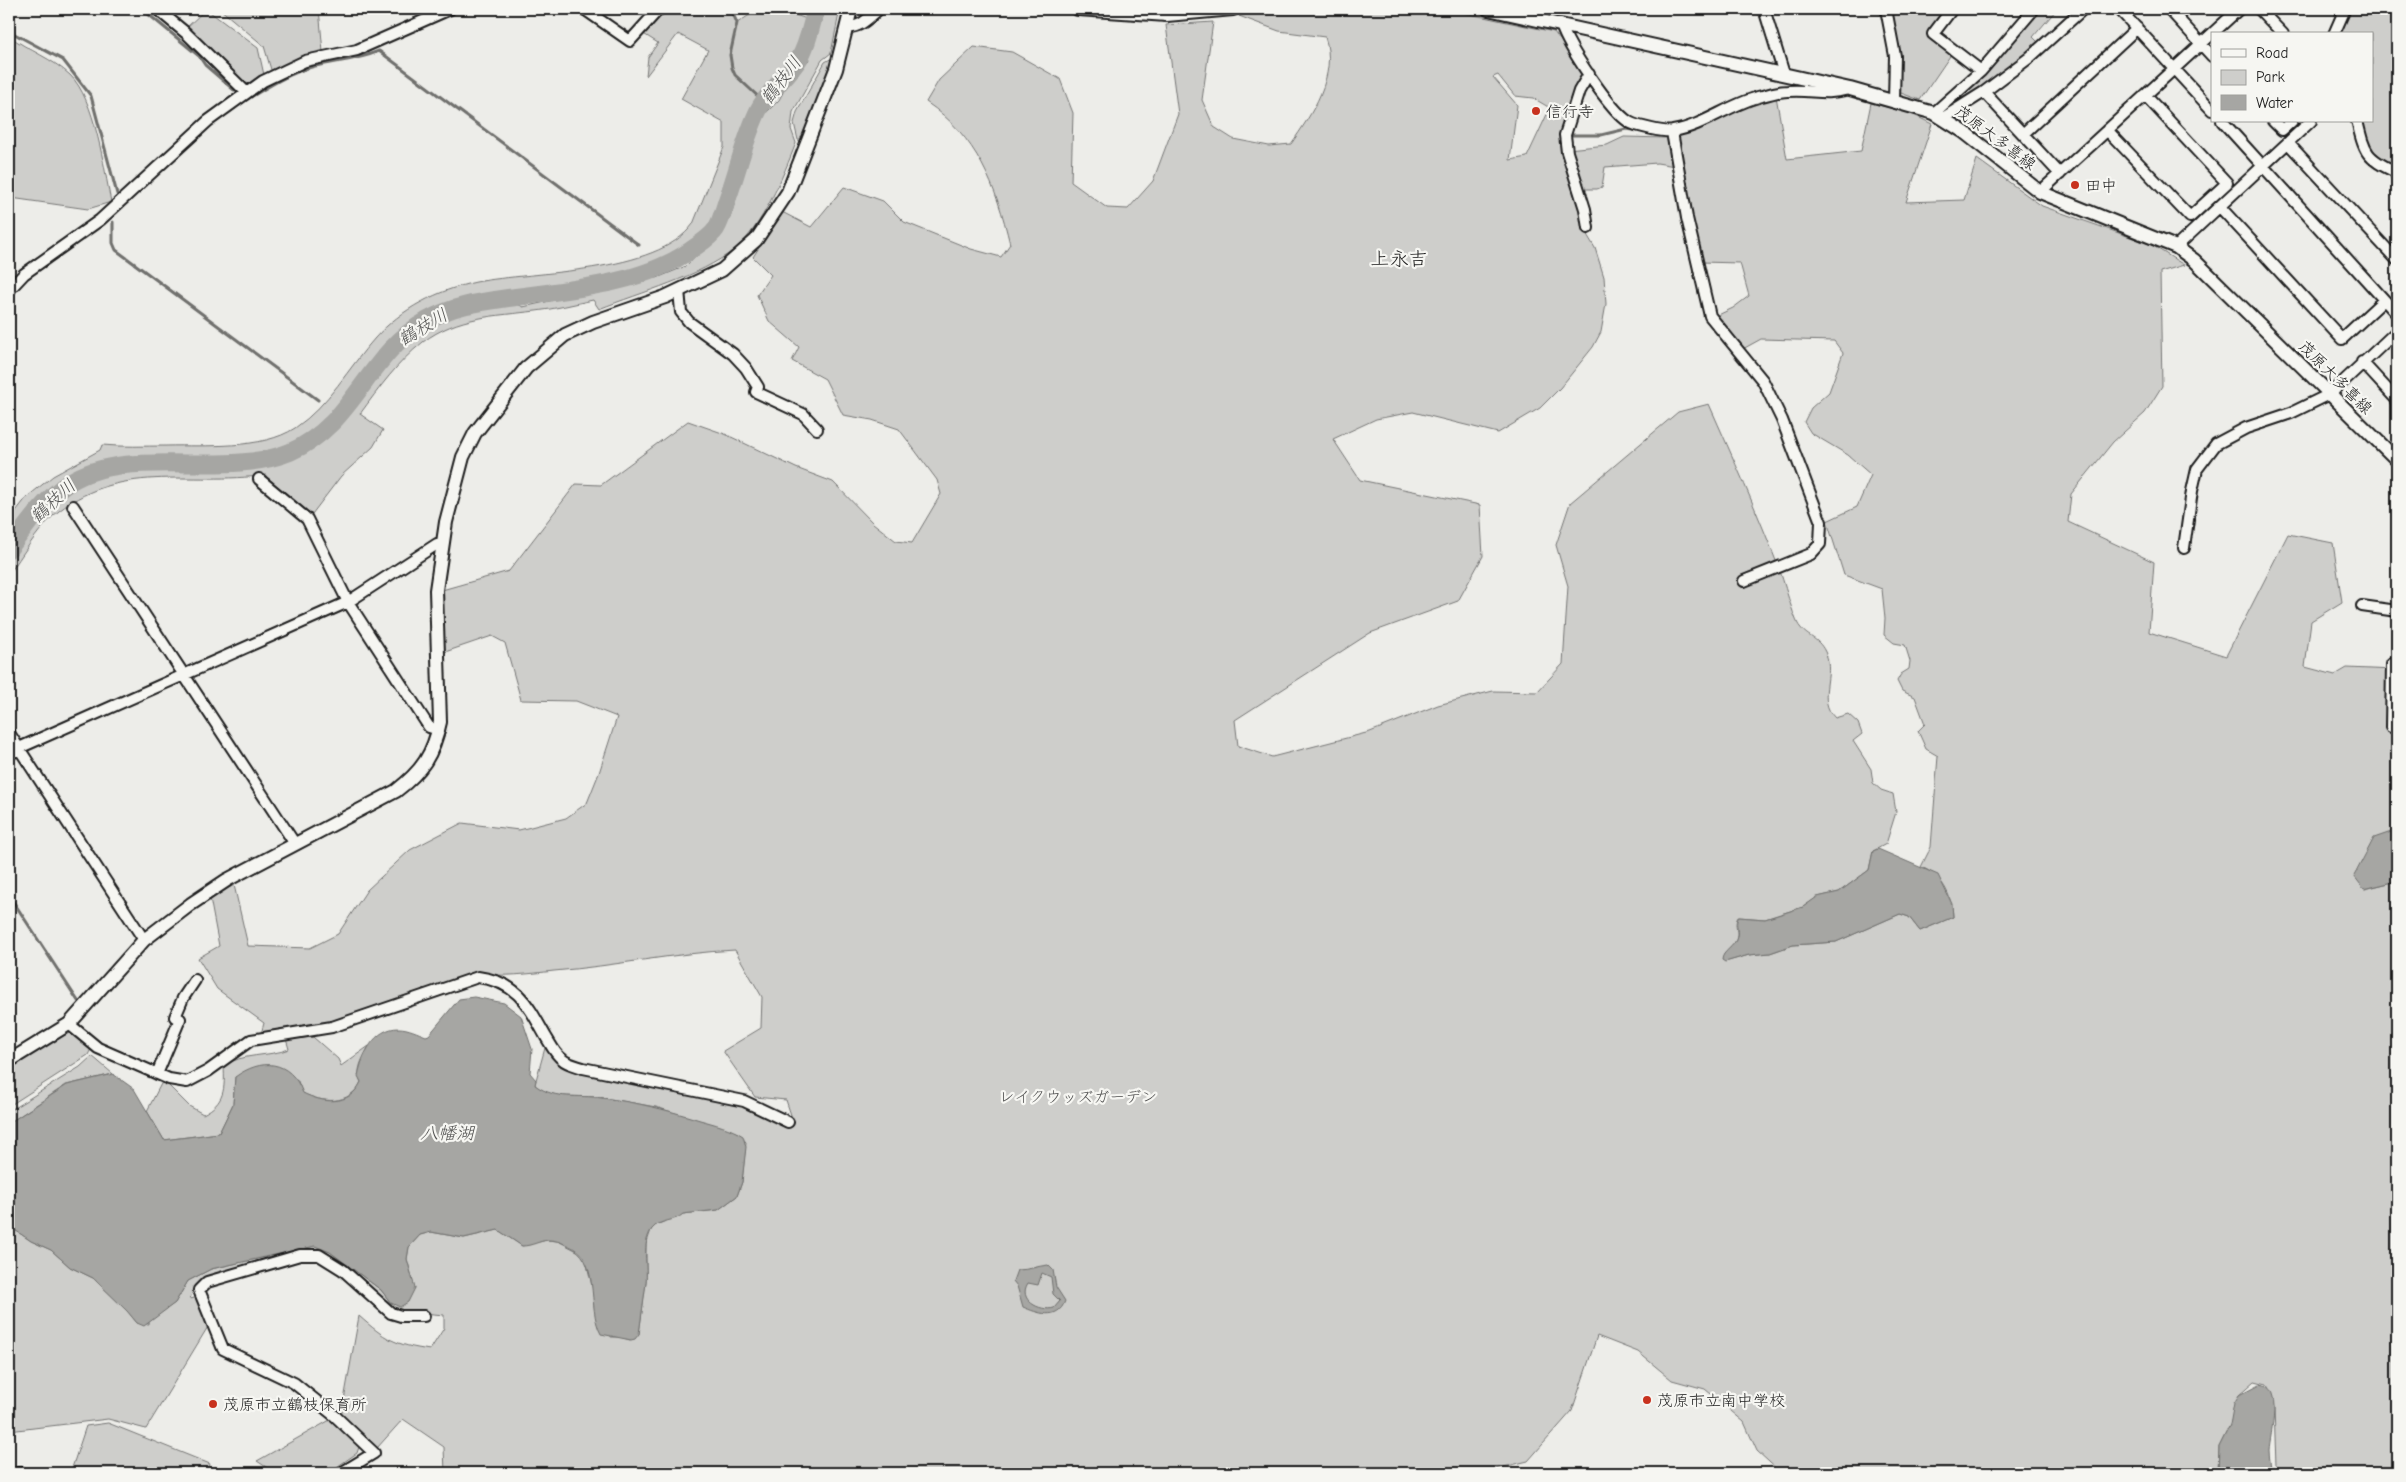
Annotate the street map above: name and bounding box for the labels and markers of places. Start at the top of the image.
place label: 信行寺 [1546,103,1594,121]
marker: 信行寺 [1530,105,1542,117]
place label: 田中 [2085,177,2117,195]
marker: 田中 [2069,179,2081,191]
place label: 茂原市立南中学校 [1657,1392,1785,1410]
marker: 茂原市立南中学校 [1641,1394,1653,1406]
place label: 茂原市立鶴枝保育所 [223,1396,367,1414]
marker: 茂原市立鶴枝保育所 [207,1398,219,1410]

